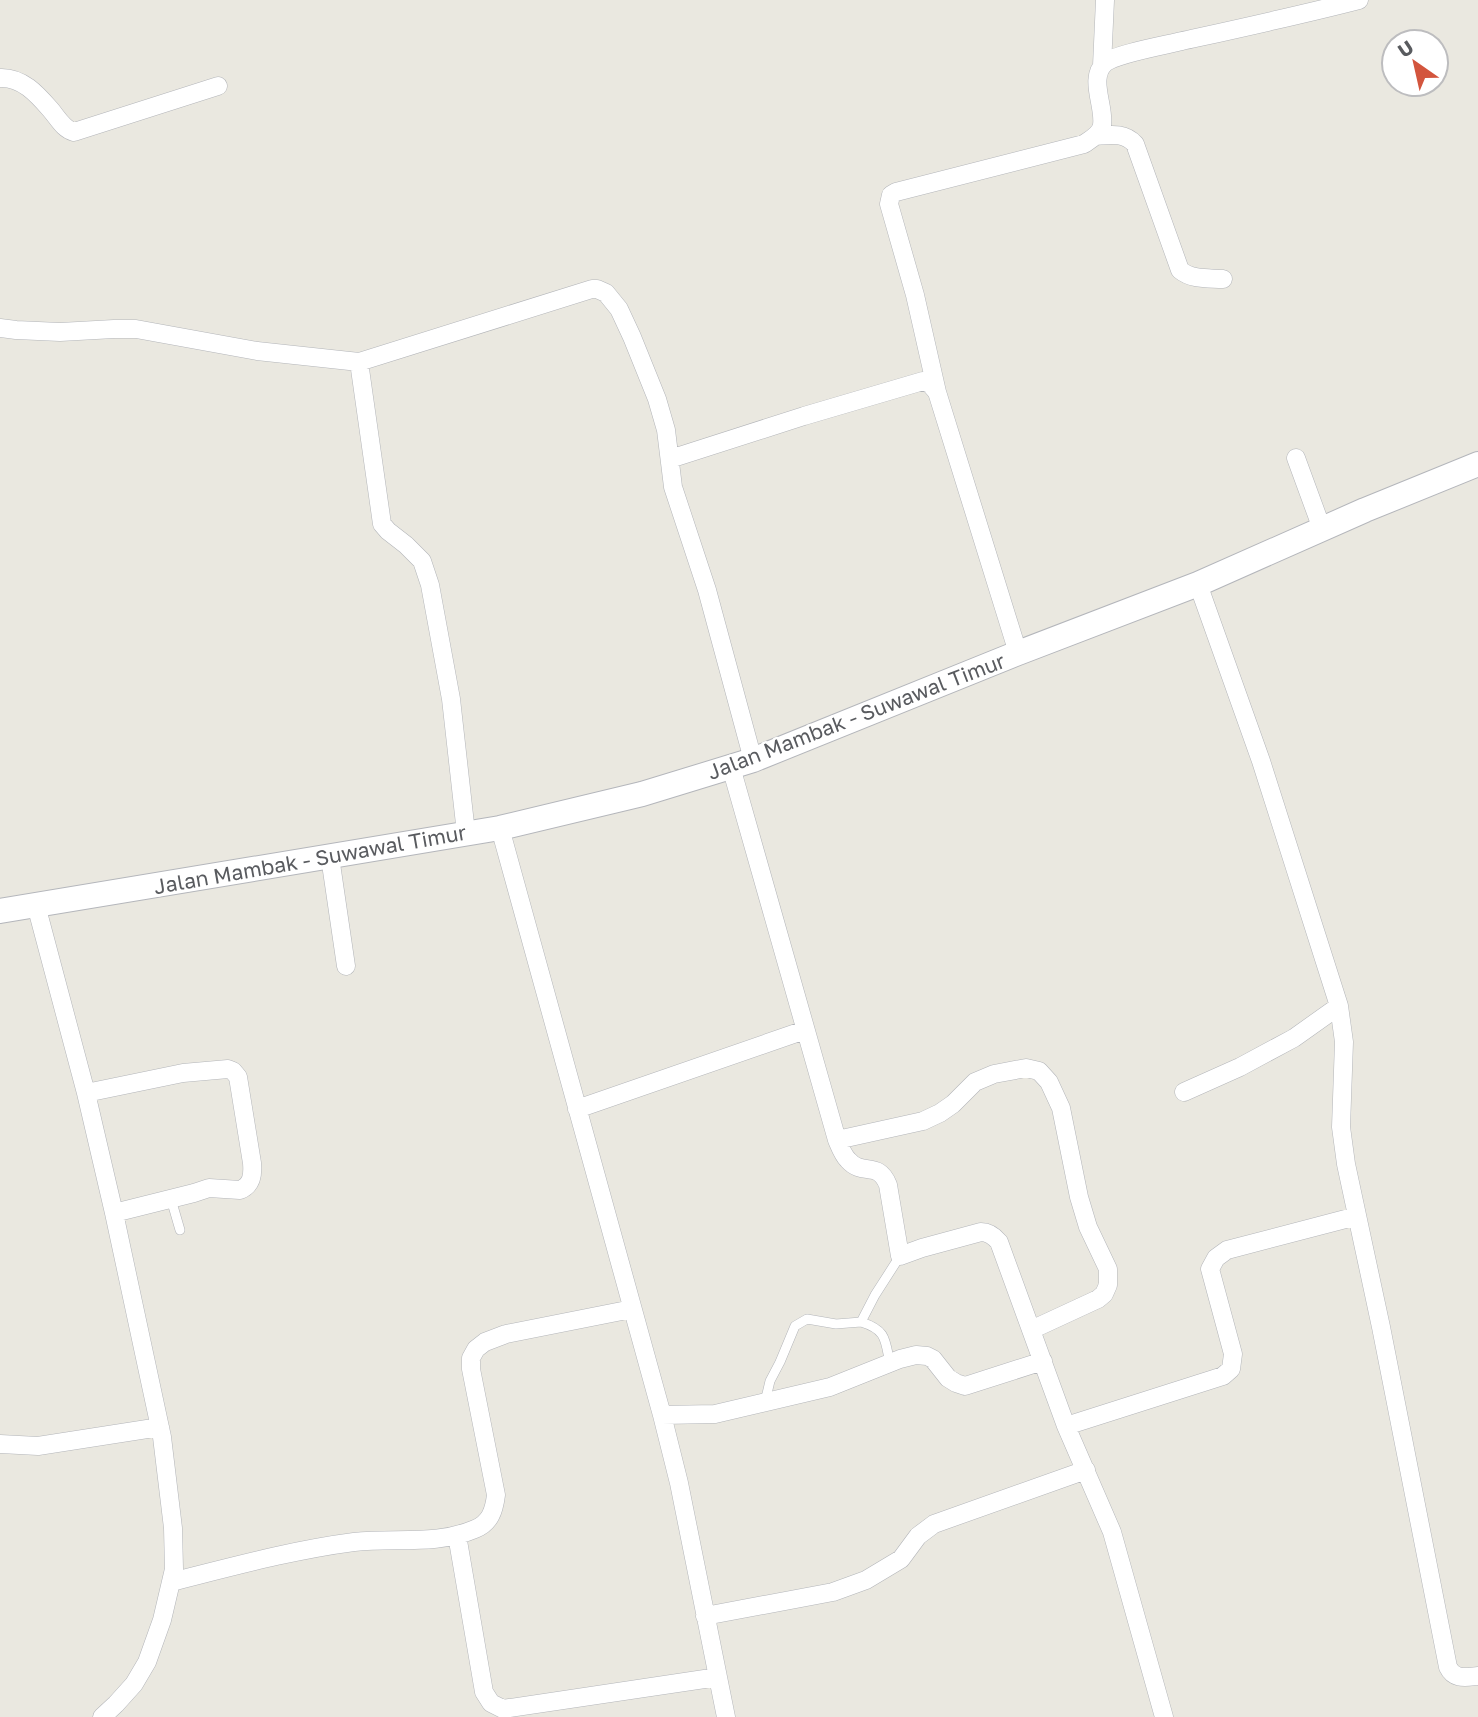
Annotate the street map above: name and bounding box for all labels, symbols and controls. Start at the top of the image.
north arrow [1380,28,1450,98]
text: U [1393,35,1417,62]
street label: Jalan Mambak - Suwawal Timur [703,647,1009,785]
street label: Jalan Mambak - Suwawal Timur [152,819,468,899]

